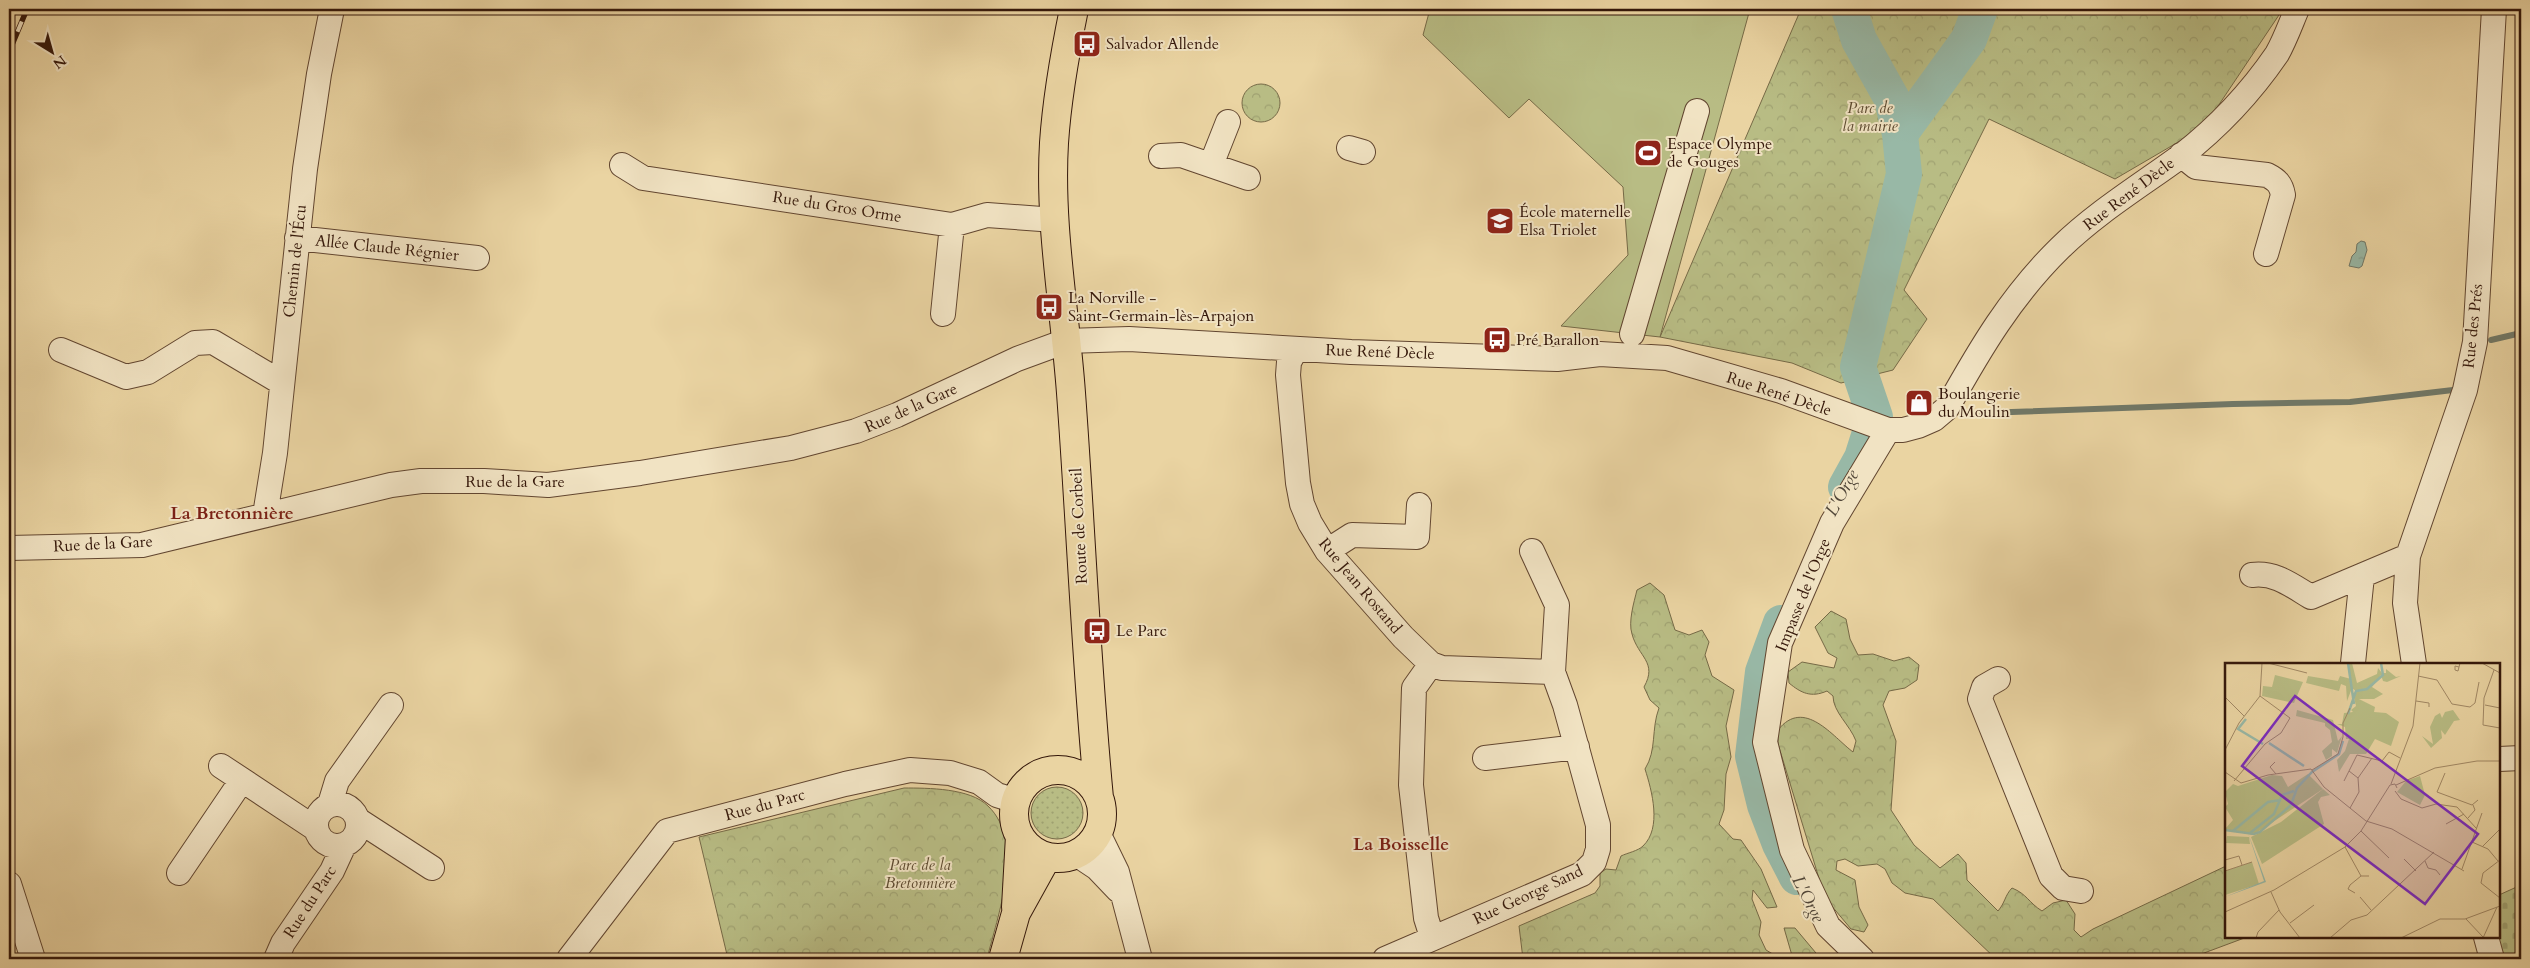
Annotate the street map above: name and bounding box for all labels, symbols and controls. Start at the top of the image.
north arrow [28,28,78,78]
bus stop icon: Salvador Allende [1072,29,1102,59]
place label: Salvador Allende [1106,33,1219,55]
text: N [49,51,70,73]
park label: Parc de la mairie [1842,97,1899,137]
place label: Espace Olympe de Gouges [1667,133,1772,173]
sports icon: Espace Olympe de Gouges [1633,138,1663,168]
street label: Rue René Dècle [2079,152,2179,236]
street label: Rue du Gros Orme [771,186,903,228]
place label: École maternelle Elsa Triolet [1519,201,1631,241]
street label: Chemin de l'Écu [278,203,312,319]
school or university icon: École maternelle Elsa Triolet [1485,206,1515,236]
street label: Allée Claude Régnier [314,230,460,267]
street label: Rue des Prés [2458,283,2488,369]
place label: La Norville - Saint-Germain-lès-Arpajon [1068,287,1254,327]
bus stop icon: La Norville - Saint-Germain-lès-Arpajon [1034,292,1064,322]
bus stop icon: Pré Barallon [1482,325,1512,355]
place label: Pré Barallon [1516,329,1599,351]
street label: Rue René Dècle [1325,339,1435,365]
street label: Rue René Dècle [1724,367,1834,421]
street label: Rue de la Gare [861,378,961,438]
place label: Boulangerie du Moulin [1938,383,2020,423]
shop icon: Boulangerie du Moulin [1904,388,1934,418]
water label: L'Orge [1819,464,1866,521]
street label: Route de Corbeil [1065,467,1093,585]
street label: Rue de la Gare [465,471,565,493]
district label: La Bretonnière [170,501,294,526]
street label: Rue de la Gare [53,530,153,558]
street label: Rue Jean Rostand [1313,533,1407,639]
street label: Impasse de l'Orge [1770,535,1836,655]
bus stop icon: Le Parc [1082,616,1112,646]
place label: Le Parc [1116,620,1167,642]
inset map [2225,663,2500,938]
street label: Rue du Parc [722,784,808,826]
district label: La Boisselle [1353,832,1449,857]
park label: Parc de la Bretonnière [885,854,956,894]
street label: Rue George Sand [1469,860,1587,930]
street label: Rue du Parc [278,861,342,943]
water label: L'Orge [1786,871,1831,928]

